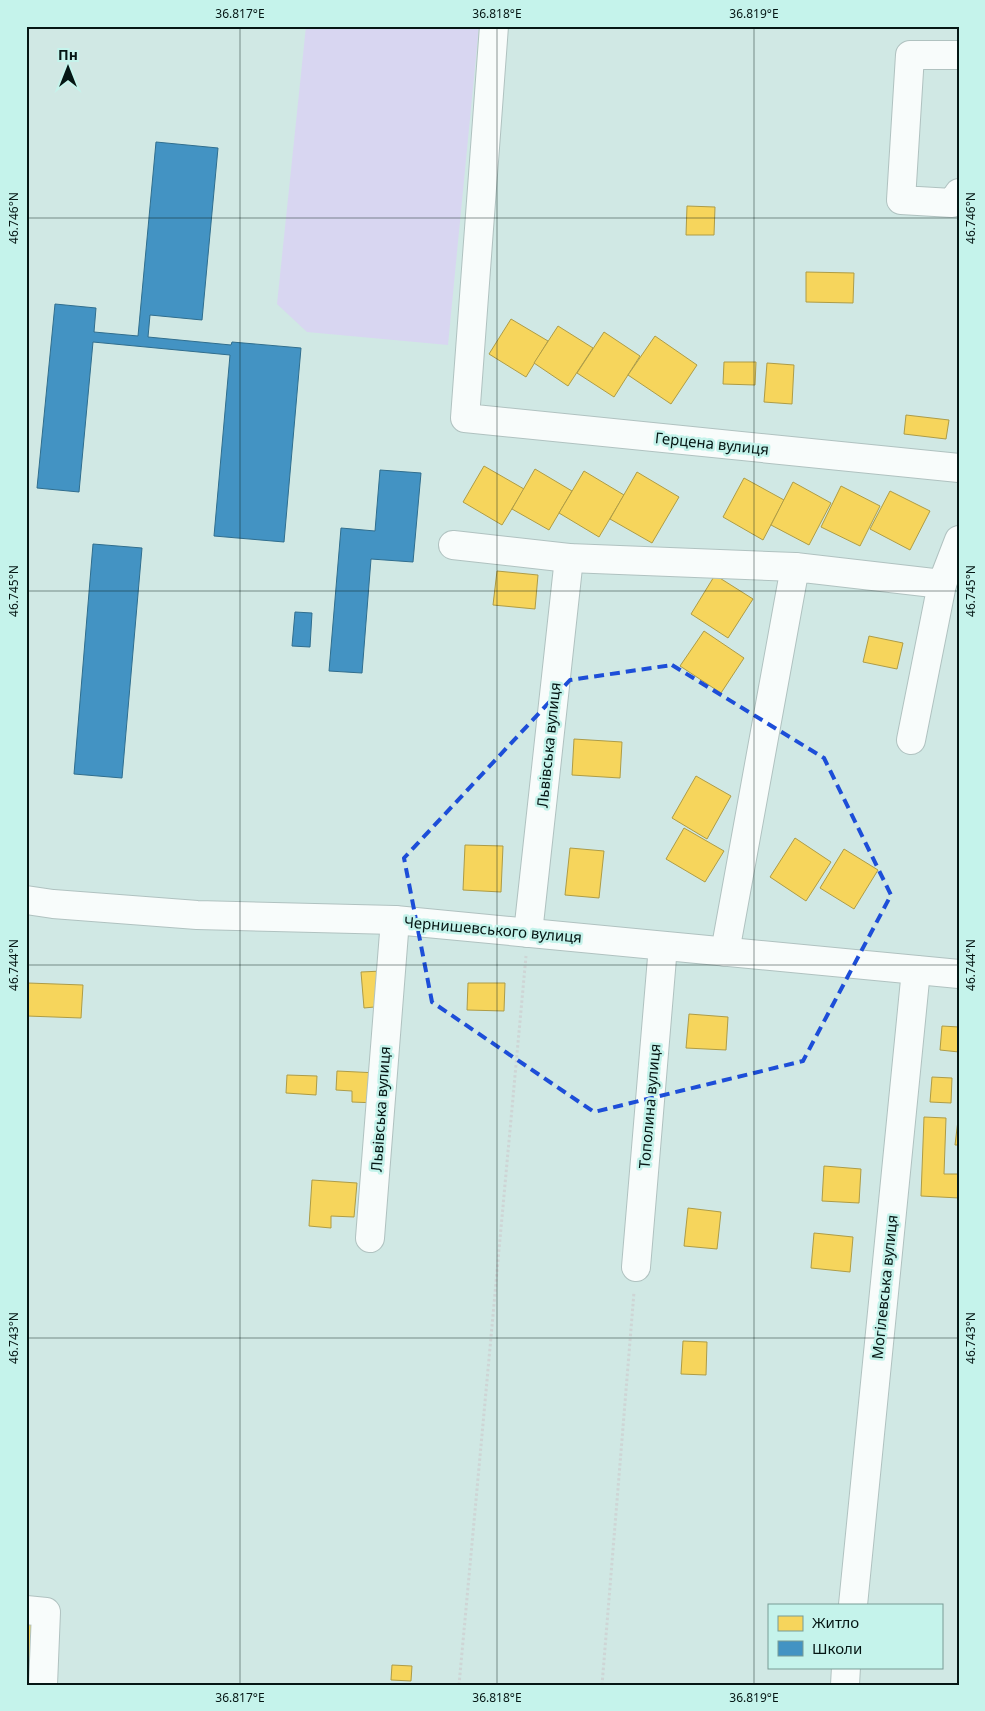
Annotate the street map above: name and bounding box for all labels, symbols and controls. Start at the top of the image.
text: 36.817°E [215,5,265,22]
text: 36.818°E [472,5,522,22]
text: 36.819°E [729,5,779,22]
north arrow [42,42,92,92]
text: Пн [58,45,78,64]
text: 46.746°N [5,192,22,244]
text: 46.746°N [962,192,979,244]
street label: Герцена вулиця [654,427,770,459]
text: 46.745°N [5,565,22,617]
text: 46.745°N [962,565,979,617]
street label: Львівська вулиця [531,681,565,809]
street label: Чернишевського вулиця [403,911,583,947]
text: 46.744°N [5,939,22,991]
text: 46.744°N [962,939,979,991]
street label: Тополина вулиця [634,1043,664,1169]
street label: Львівська вулиця [366,1045,394,1173]
street label: Могілевська вулиця [866,1214,902,1360]
text: 46.743°N [5,1312,22,1364]
text: 46.743°N [962,1312,979,1364]
legend [768,1604,942,1668]
text: Житло [812,1612,859,1632]
text: Школи [812,1638,862,1658]
text: 36.817°E [215,1689,265,1706]
text: 36.818°E [472,1689,522,1706]
text: 36.819°E [729,1689,779,1706]

